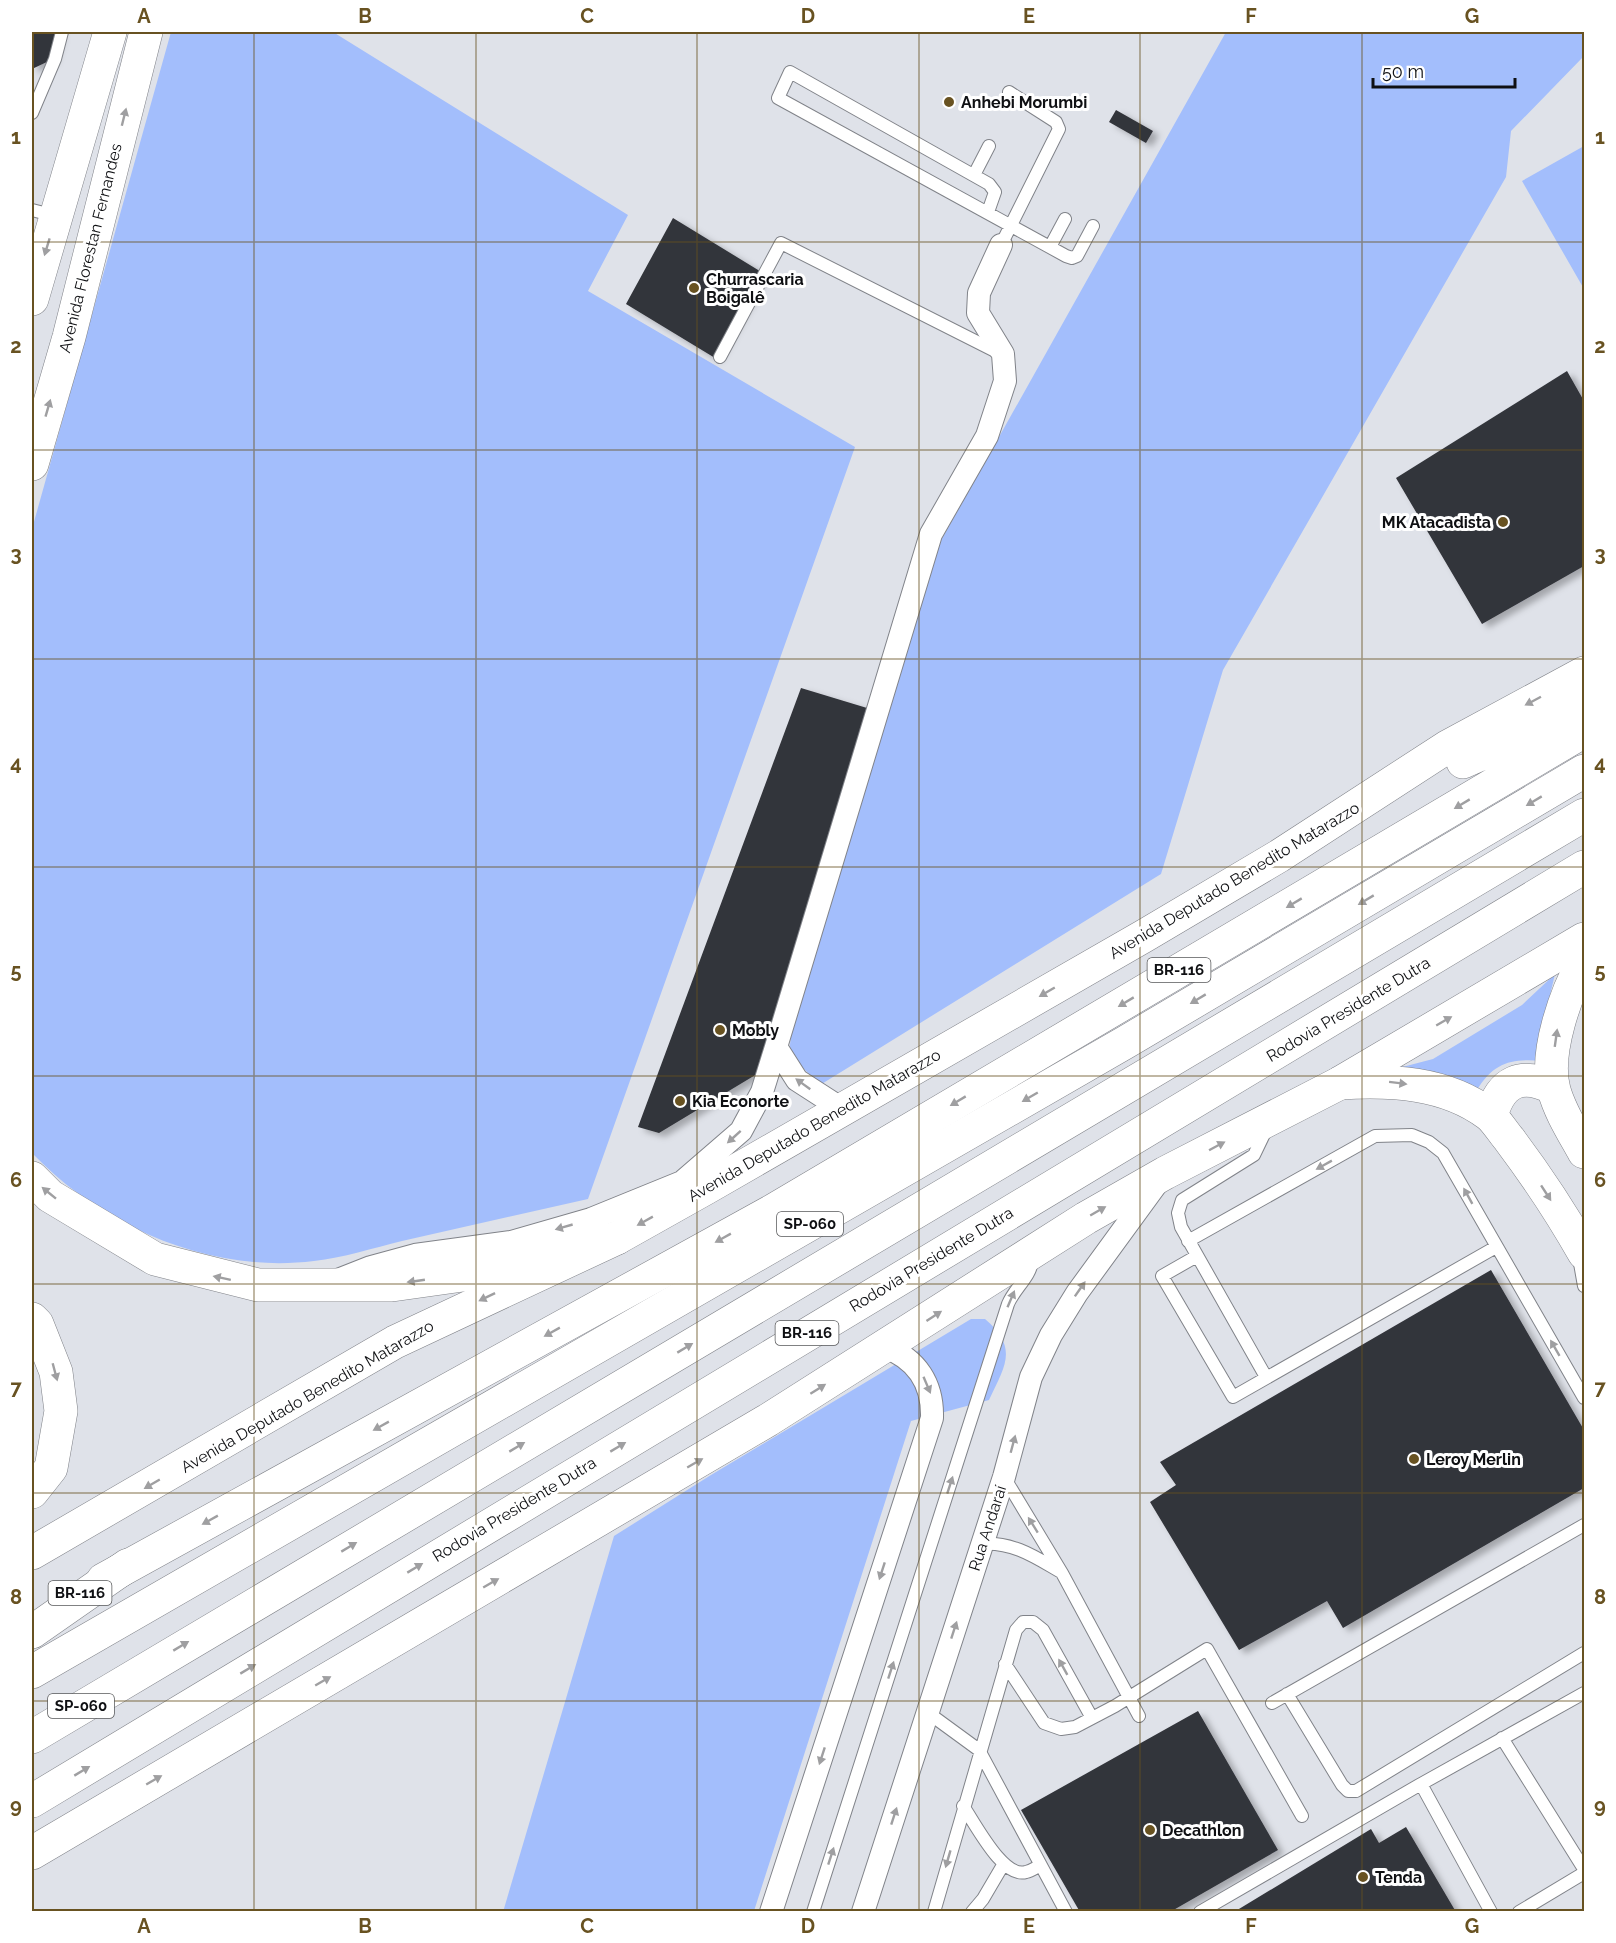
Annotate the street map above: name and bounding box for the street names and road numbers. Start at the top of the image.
street label: Avenida Florestan Fernandes [55,141,126,355]
street label: Avenida Deputado Benedito Matarazzo [1106,798,1363,963]
street label: Rodovia Presidente Dutra [1263,953,1434,1066]
road number: BR-116 [1148,958,1210,982]
street label: Avenida Deputado Benedito Matarazzo [685,1045,944,1206]
street label: Rodovia Presidente Dutra [846,1203,1017,1316]
road number: SP-060 [777,1212,843,1236]
street label: Avenida Deputado Benedito Matarazzo [178,1316,437,1477]
road number: BR-116 [776,1321,838,1345]
street label: Rodovia Presidente Dutra [429,1453,600,1566]
street label: Rua Andaraí [965,1483,1010,1573]
road number: BR-116 [48,1581,112,1605]
road number: SP-060 [48,1694,114,1718]

